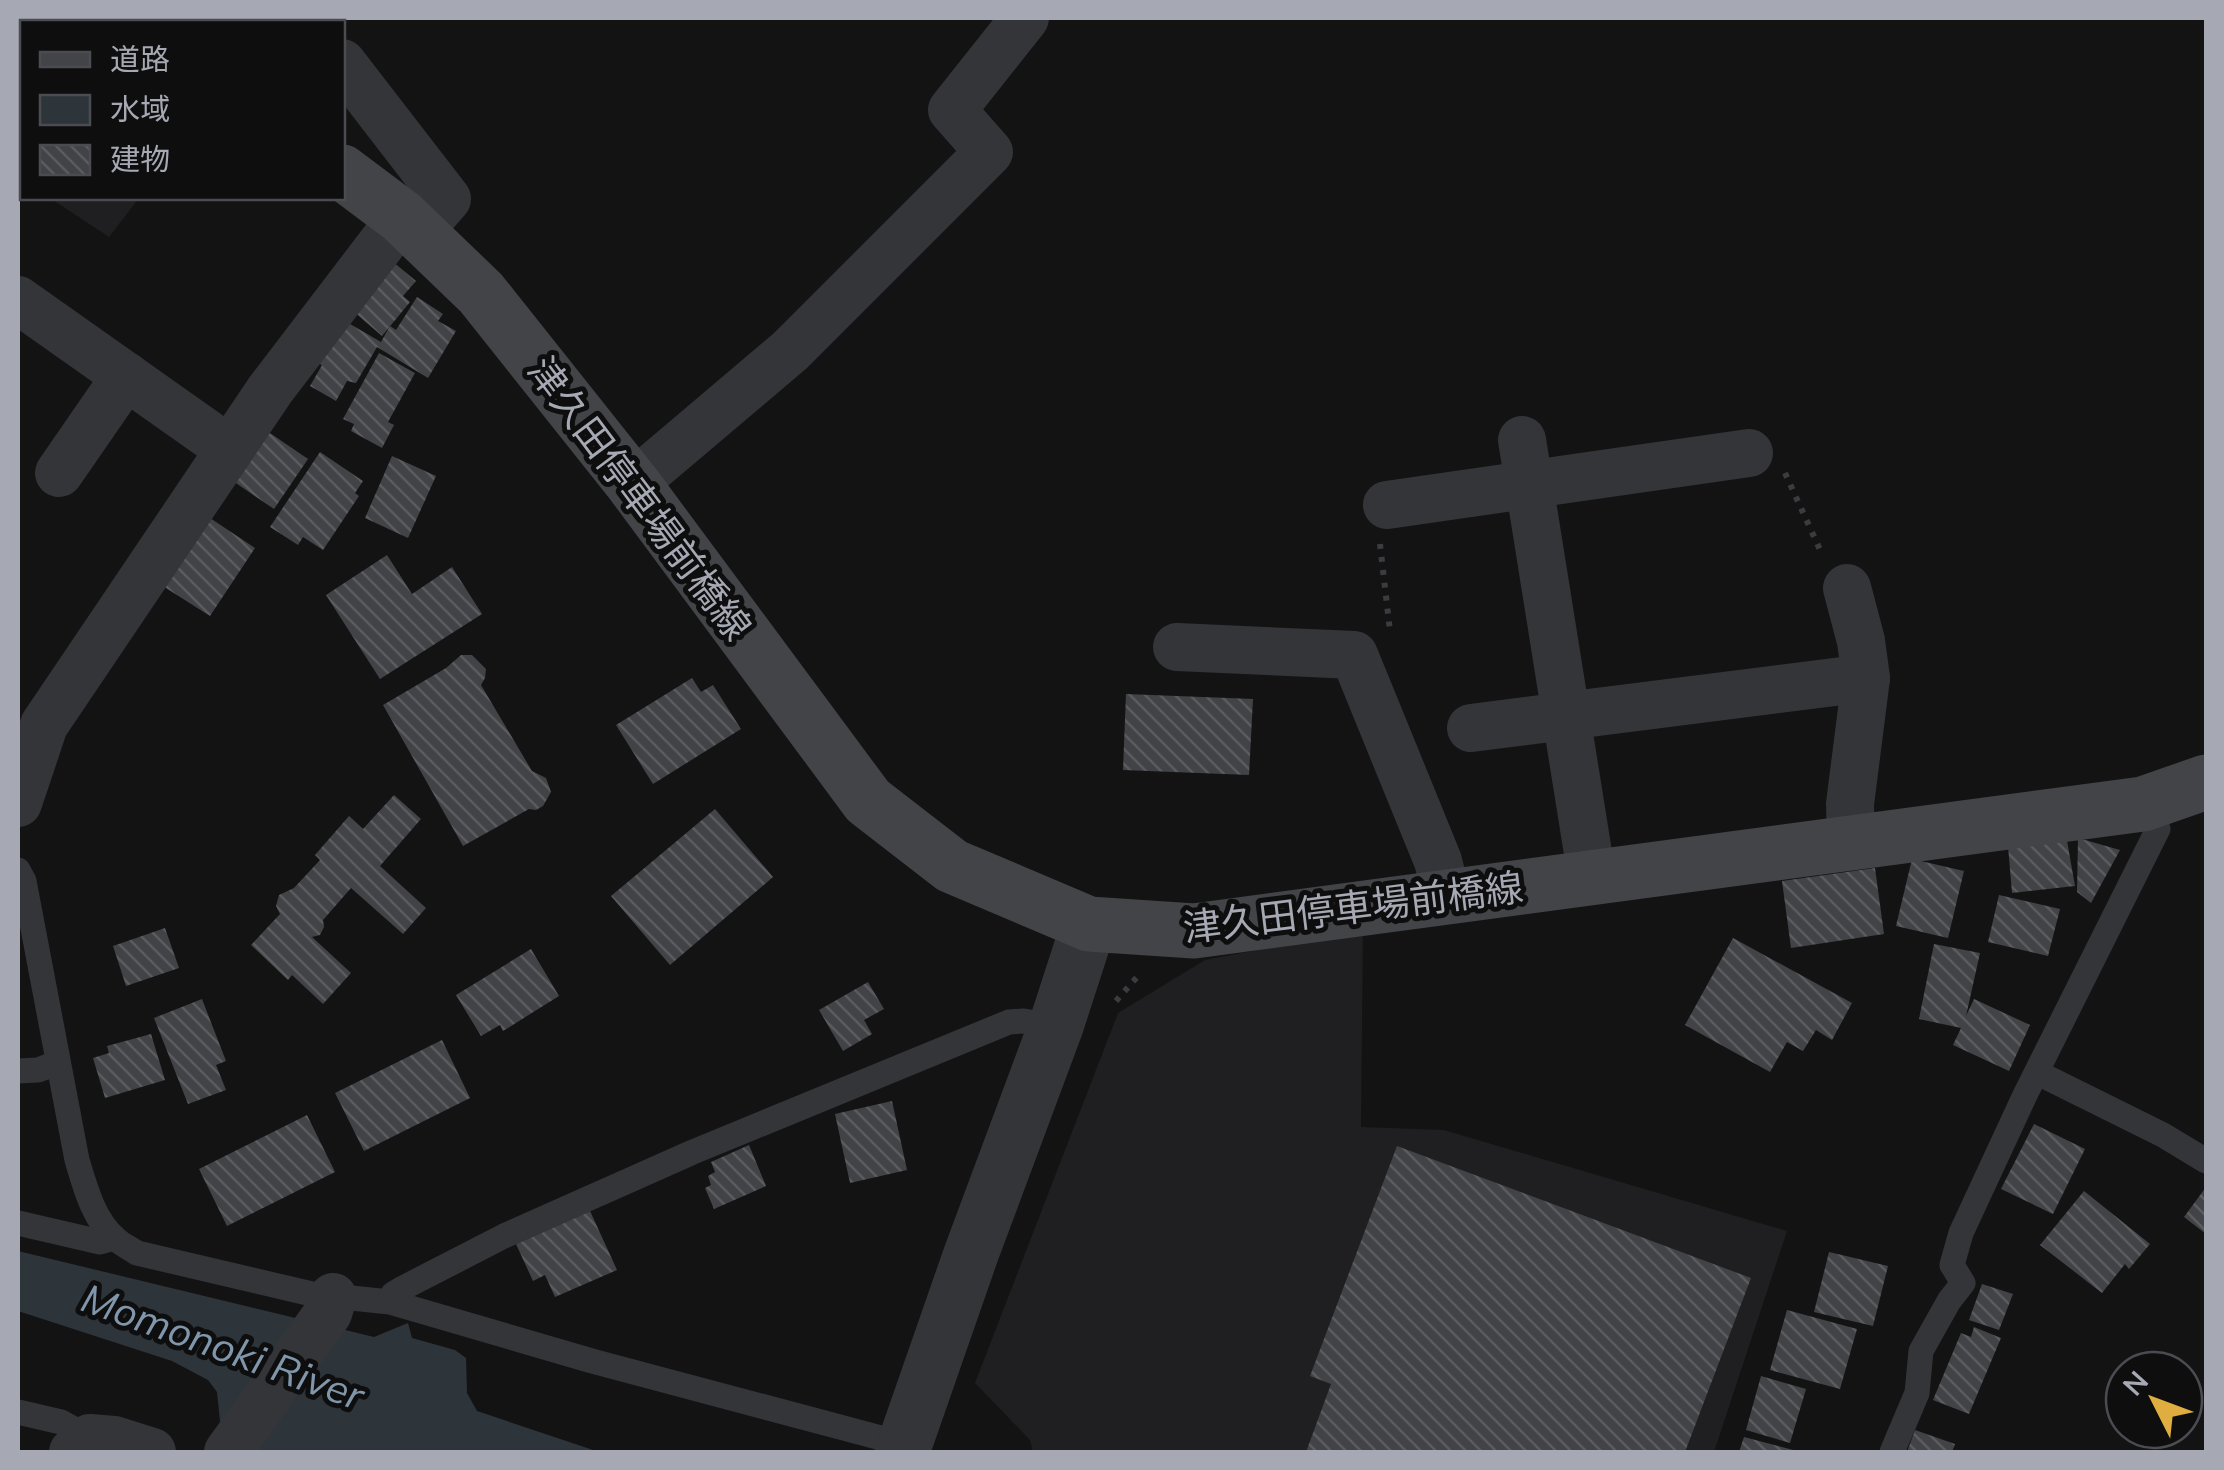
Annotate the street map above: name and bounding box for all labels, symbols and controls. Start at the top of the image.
legend [20,20,345,200]
text: 道路 [110,40,170,78]
text: 水域 [110,90,170,128]
text: 建物 [110,140,170,178]
street label: 津久田停車場前橋線 [518,347,762,649]
street label: 津久田停車場前橋線 [1180,862,1526,952]
water label: Momonoki River [75,1272,372,1421]
north arrow [2104,1350,2204,1450]
text: N [2115,1363,2155,1403]

